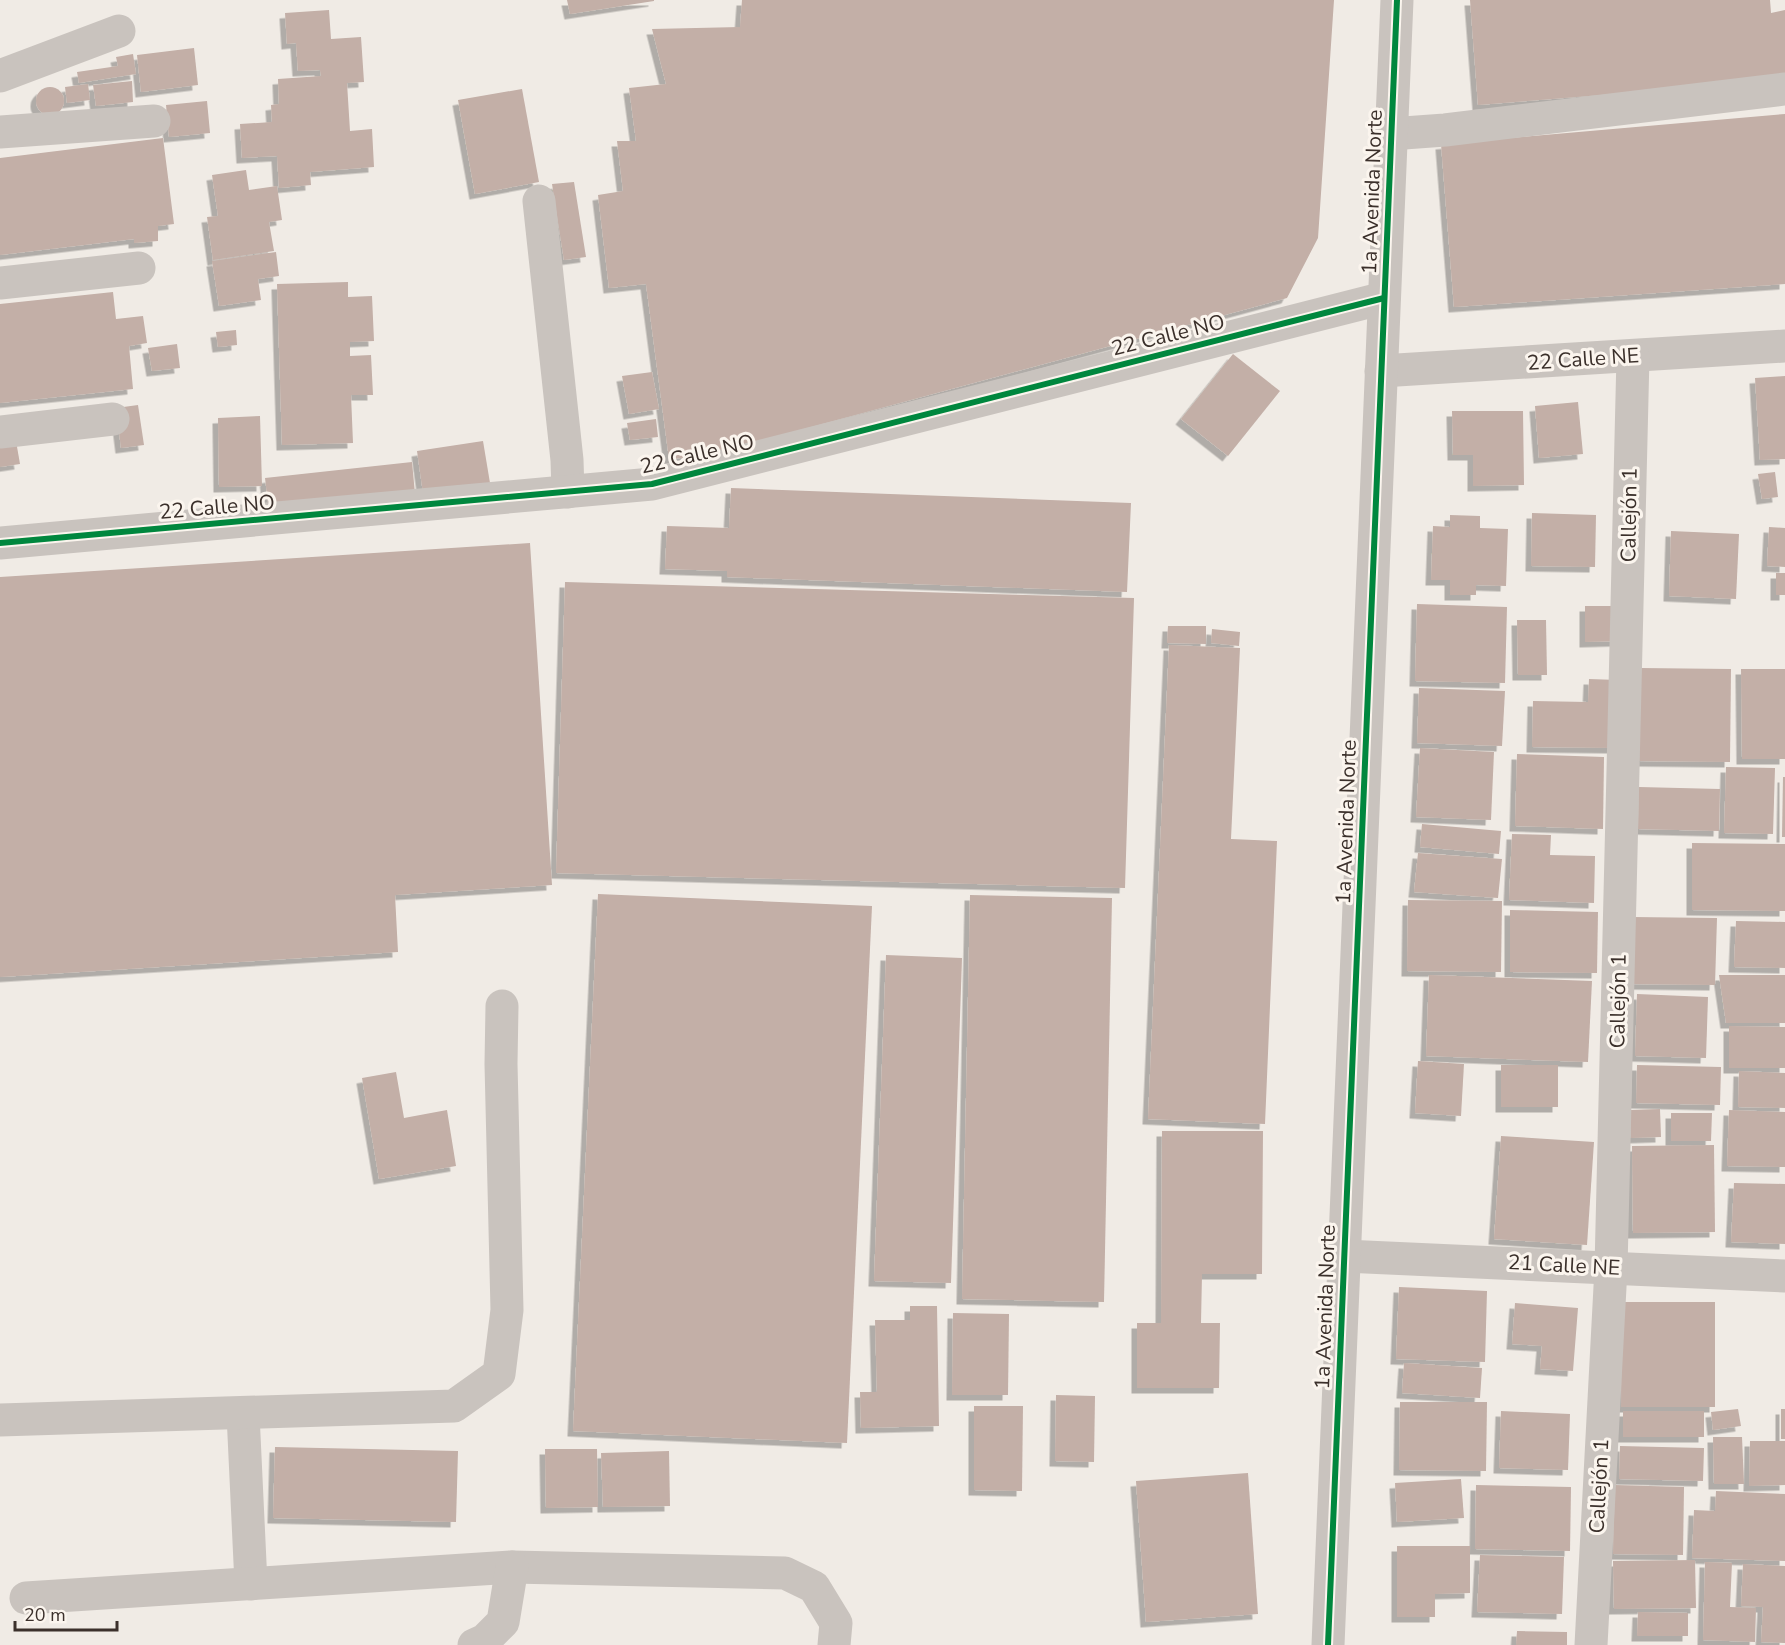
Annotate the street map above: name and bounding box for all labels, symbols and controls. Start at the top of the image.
street label: 1a Avenida Norte [1355,109,1389,275]
street label: 22 Calle NO [1108,307,1228,363]
street label: 22 Calle NE [1526,341,1640,377]
street label: 22 Calle NO [637,427,757,481]
street label: Callejón 1 [1614,467,1644,563]
street label: 22 Calle NO [158,488,276,526]
street label: 1a Avenida Norte [1329,739,1363,905]
street label: Callejón 1 [1603,953,1633,1049]
street label: 1a Avenida Norte [1308,1224,1342,1390]
street label: 21 Calle NE [1507,1248,1621,1282]
street label: Callejón 1 [1583,1438,1615,1534]
scale bar [15,1594,117,1632]
text: 20 m [24,1603,66,1627]

